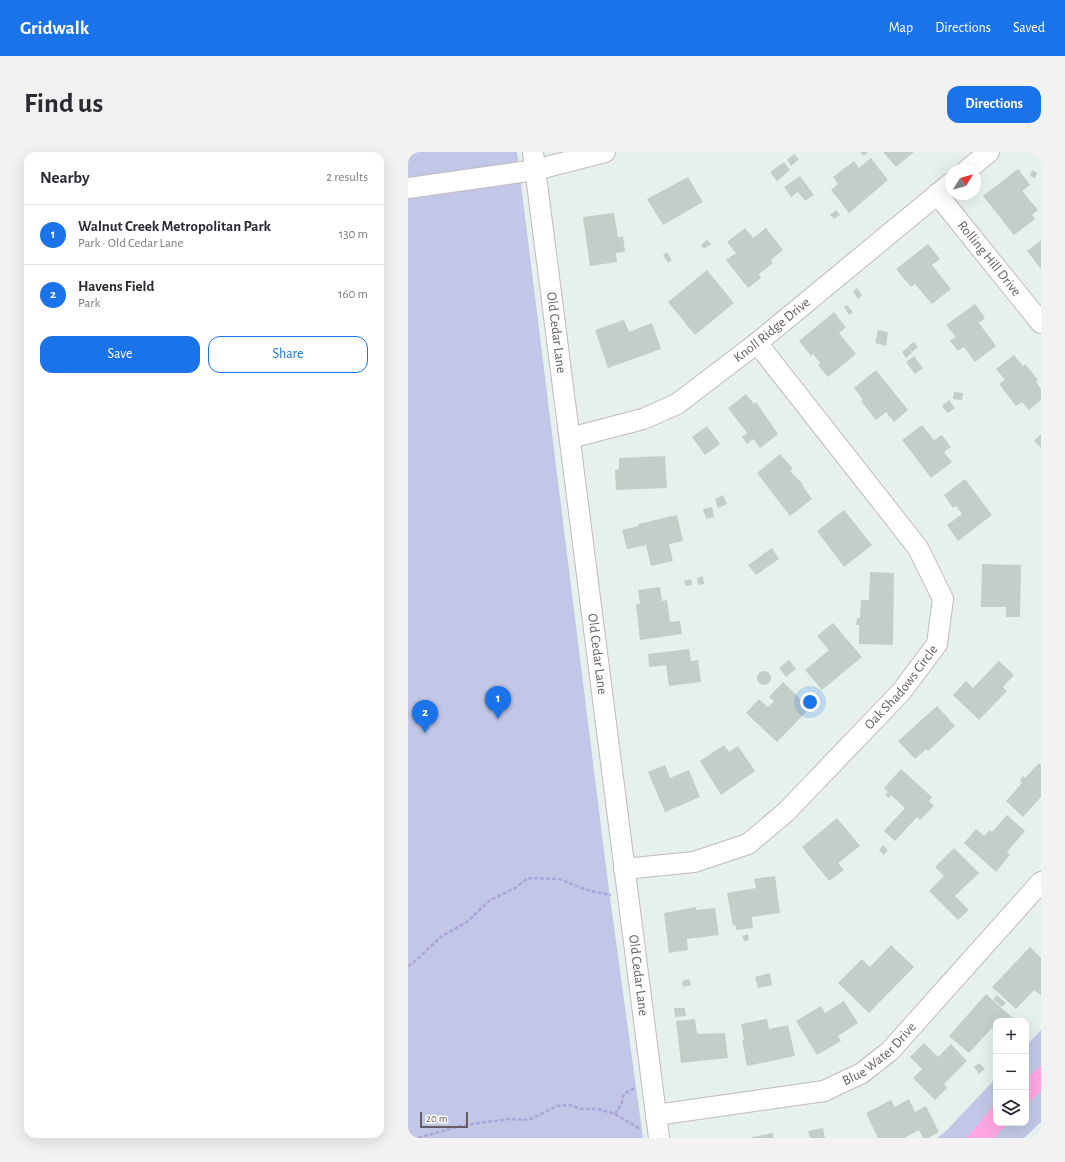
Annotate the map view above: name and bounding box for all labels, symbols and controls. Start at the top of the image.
text: Gridwalk [20,19,89,38]
text: Map [889,21,913,35]
text: Directions [935,21,991,35]
text: Saved [1013,21,1045,35]
button: Directions [947,86,1041,123]
text: Find us [24,90,103,118]
north arrow [945,164,981,200]
text: Nearby [40,169,90,186]
text: 2 results [326,171,368,184]
street label: Rolling Hill Drive [955,218,1023,299]
text: Walnut Creek Metropolitan Park [78,219,271,234]
text: 1 [51,228,55,241]
text: 130 m [339,228,368,241]
text: Park · Old Cedar Lane [78,237,183,250]
text: Havens Field [78,279,154,294]
text: 2 [50,288,56,301]
text: 160 m [338,288,368,301]
street label: Old Cedar Lane [544,291,568,374]
street label: Knoll Ridge Drive [731,295,813,365]
text: Park [78,297,100,310]
button: Save [40,336,200,373]
button: Share [208,336,368,373]
street label: Old Cedar Lane [585,613,609,695]
street label: Oak Shadows Circle [862,642,941,732]
pin: 1 [485,686,511,719]
your location [800,692,820,712]
pin: 2 [412,700,438,733]
street label: Old Cedar Lane [626,934,650,1017]
map controls [993,1018,1029,1126]
button: + [993,1018,1029,1054]
street label: Blue Water Drive [840,1020,919,1088]
button: − [993,1054,1029,1090]
button: layers [993,1090,1029,1126]
scale bar [420,1110,468,1129]
text: 20 m [426,1113,447,1124]

